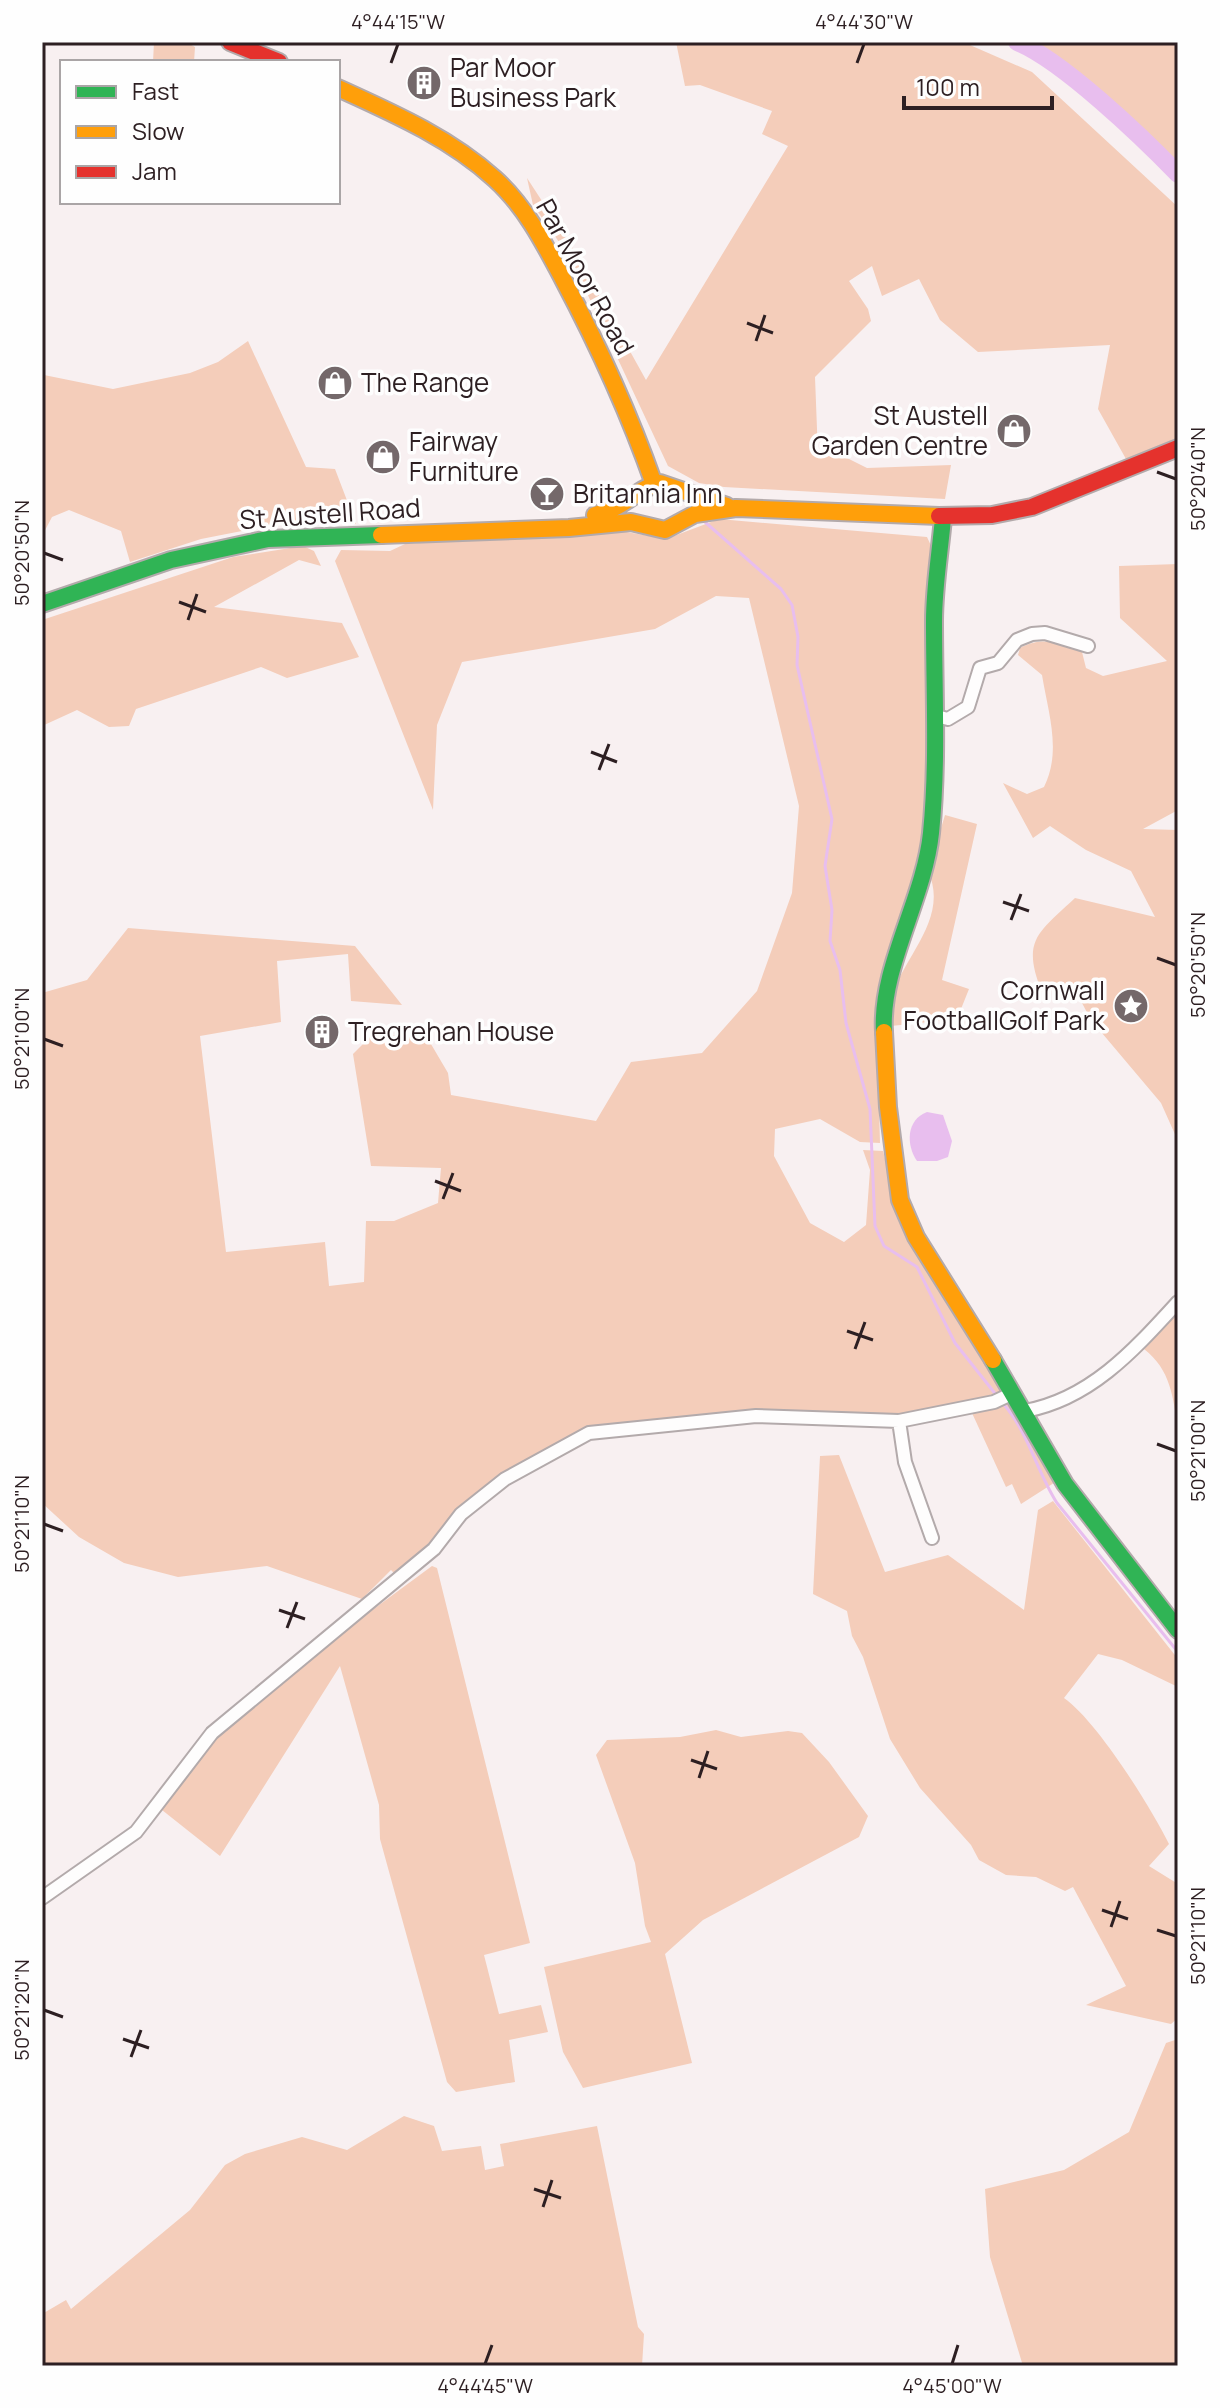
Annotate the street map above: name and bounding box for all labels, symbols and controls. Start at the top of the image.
text: 4°44'15"W [351,8,445,35]
text: 4°44'30"W [815,8,913,35]
place label: Par Moor Business Park [450,49,617,115]
legend [60,60,340,204]
scale bar [904,60,1052,110]
building icon: Par Moor Business Park [405,64,443,102]
text: 100 m [916,70,980,103]
text: Fast [132,74,179,107]
text: Slow [132,114,185,147]
text: Jam [132,154,177,187]
street label: Par Moor Road [528,192,644,361]
shop icon: The Range [316,364,354,402]
place label: The Range [361,364,489,400]
place label: St Austell Garden Centre [812,397,988,463]
shop icon: St Austell Garden Centre [995,412,1033,450]
place label: Fairway Furniture [409,423,519,489]
text: 50°20'40"N [1184,427,1211,531]
shop icon: Fairway Furniture [364,438,402,476]
bar icon: Britannia Inn [528,475,566,513]
place label: Britannia Inn [573,475,723,511]
street label: St Austell Road [238,489,422,537]
text: 50°20'50"N [8,500,35,606]
text: 50°20'50"N [1184,912,1211,1018]
place label: Cornwall FootballGolf Park [903,972,1106,1038]
place icon: Cornwall FootballGolf Park [1112,987,1150,1025]
text: 50°21'00"N [8,988,35,1090]
building icon: Tregrehan House [303,1013,341,1051]
place label: Tregrehan House [348,1013,554,1049]
text: 50°21'00"N [1184,1400,1211,1502]
text: 50°21'10"N [8,1475,35,1573]
text: 50°21'10"N [1184,1887,1211,1985]
text: 50°21'20"N [8,1959,35,2061]
text: 4°44'45"W [437,2372,533,2399]
text: 4°45'00"W [902,2372,1002,2399]

